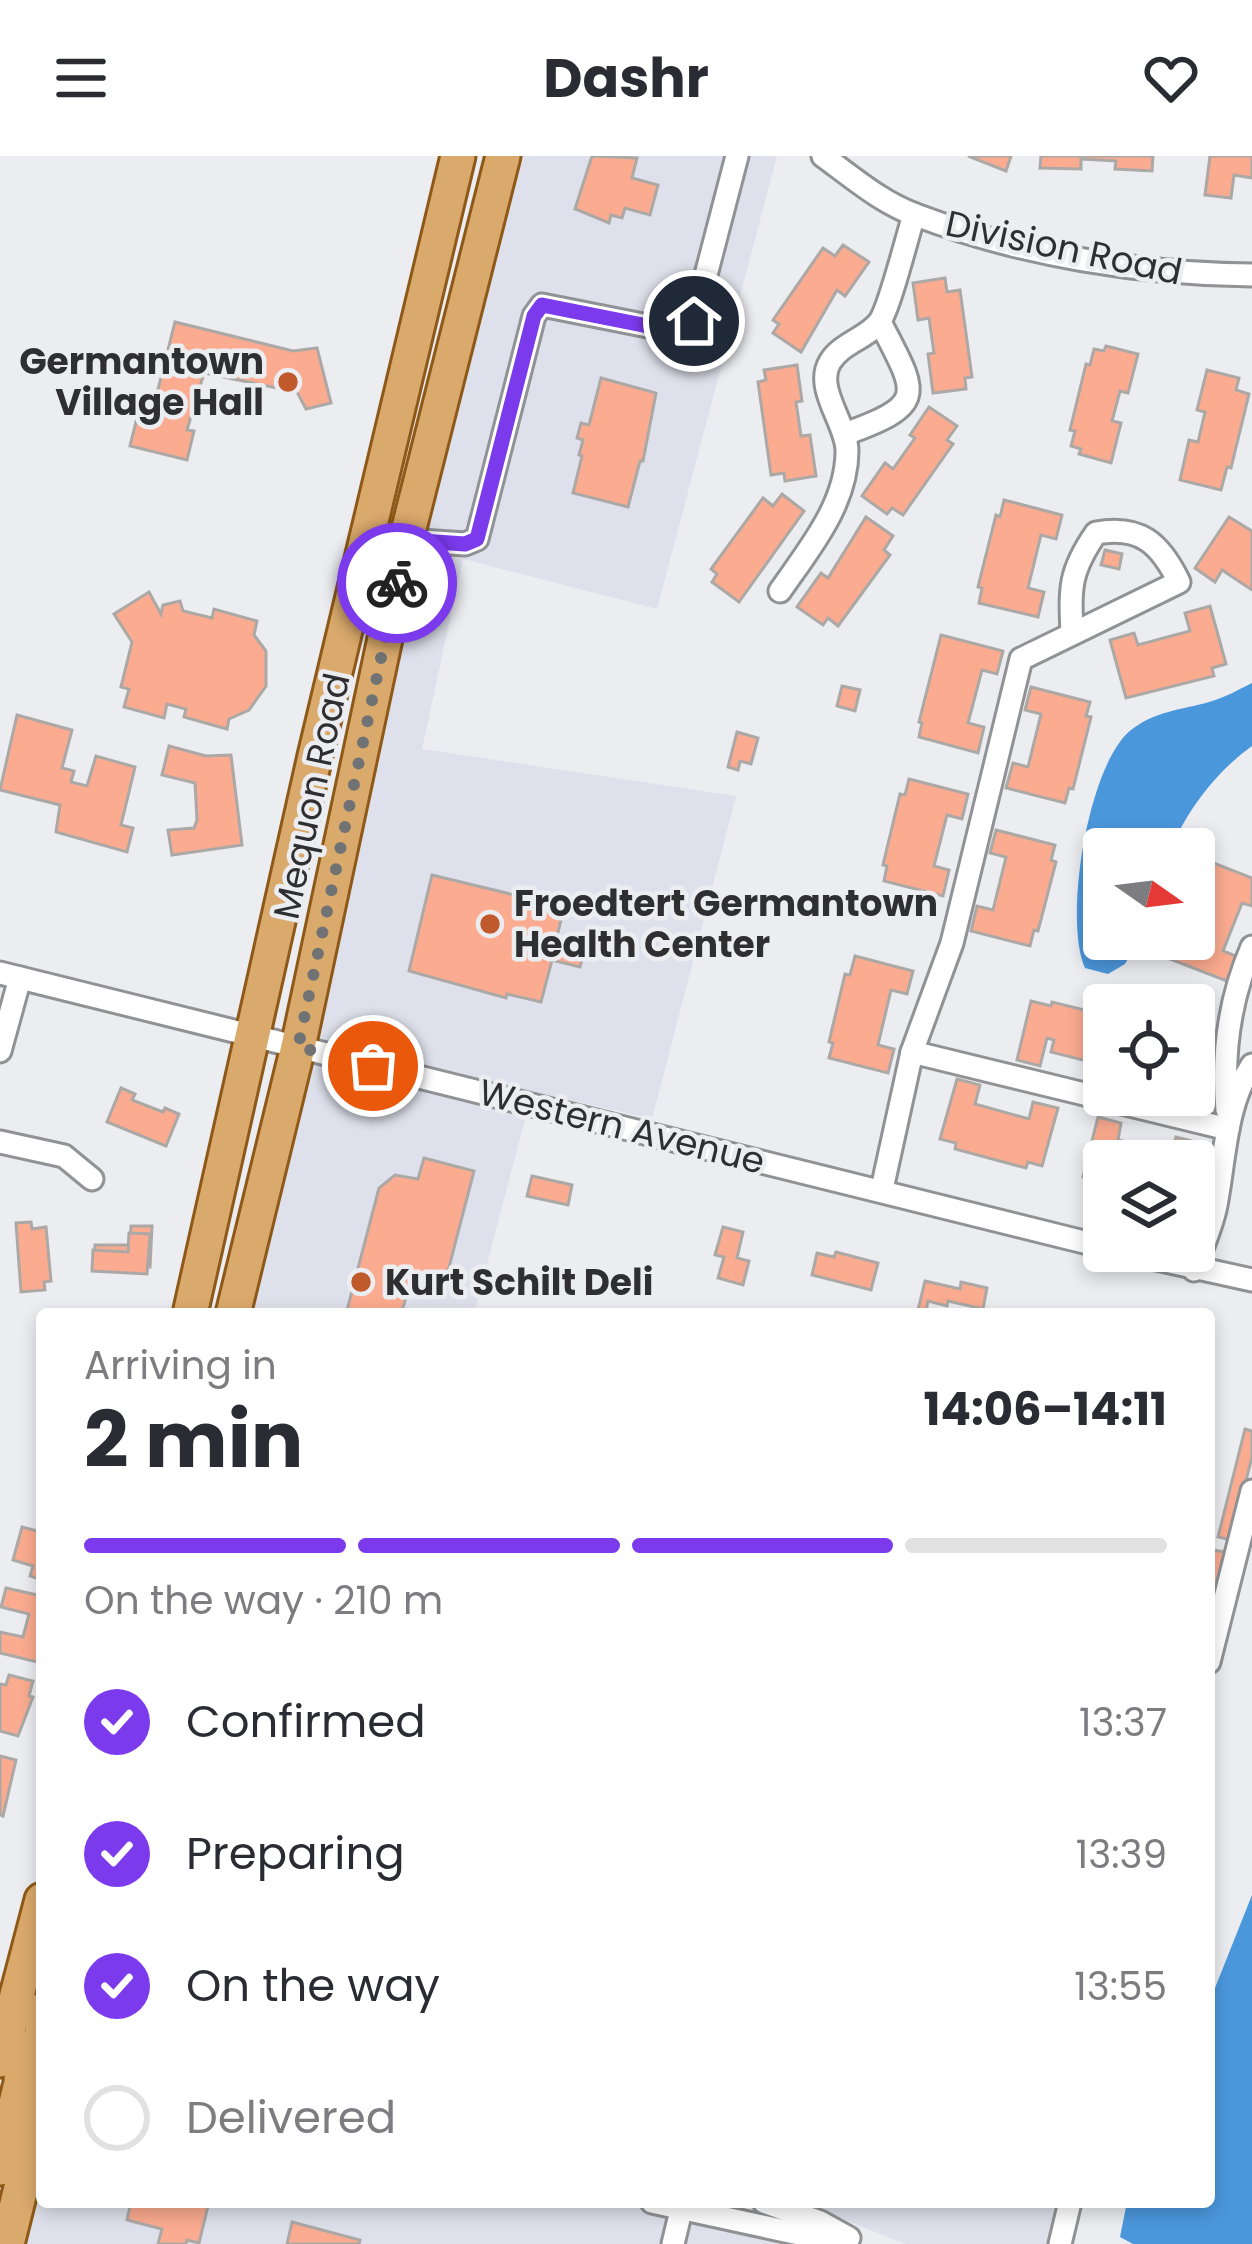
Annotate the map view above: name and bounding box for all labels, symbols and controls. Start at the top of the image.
text: Dashr [543,40,709,116]
icon: menu [48,45,114,111]
icon: heart [1138,45,1204,111]
street label: Division Road [941,198,1187,297]
pin [643,270,745,372]
icon: home [661,288,727,354]
place label: Germantown Village Hall [19,336,264,428]
marker: Germantown Village Hall [275,369,301,395]
courier [337,523,457,643]
icon: bike [364,550,430,616]
street label: Mequon Road [261,669,362,924]
north arrow [1083,828,1215,960]
map controls [1083,828,1215,1272]
place label: Froedtert Germantown Health Center [514,878,938,970]
marker: Froedtert Germantown Health Center [477,911,503,937]
button: locate [1083,984,1215,1116]
pin [322,1015,424,1117]
icon: bag [340,1033,406,1099]
street label: Western Avenue [474,1066,770,1187]
button: layers [1083,1140,1215,1272]
place label: Kurt Schilt Deli [385,1257,653,1308]
marker: Kurt Schilt Deli [348,1269,374,1295]
text: Arriving in [84,1338,277,1393]
text: 14:06–14:11 [924,1378,1167,1441]
text: 2 min [84,1385,303,1494]
text: On the way · 210 m [84,1573,443,1628]
icon: check [84,1689,150,1755]
text: Confirmed [186,1690,426,1753]
text: 13:37 [1079,1695,1167,1750]
icon: check [84,1821,150,1887]
text: Preparing [186,1822,405,1885]
text: 13:39 [1076,1827,1167,1882]
icon: check [84,1953,150,2019]
text: On the way [186,1954,440,2017]
text: 13:55 [1074,1959,1167,2014]
text: Delivered [186,2086,396,2149]

